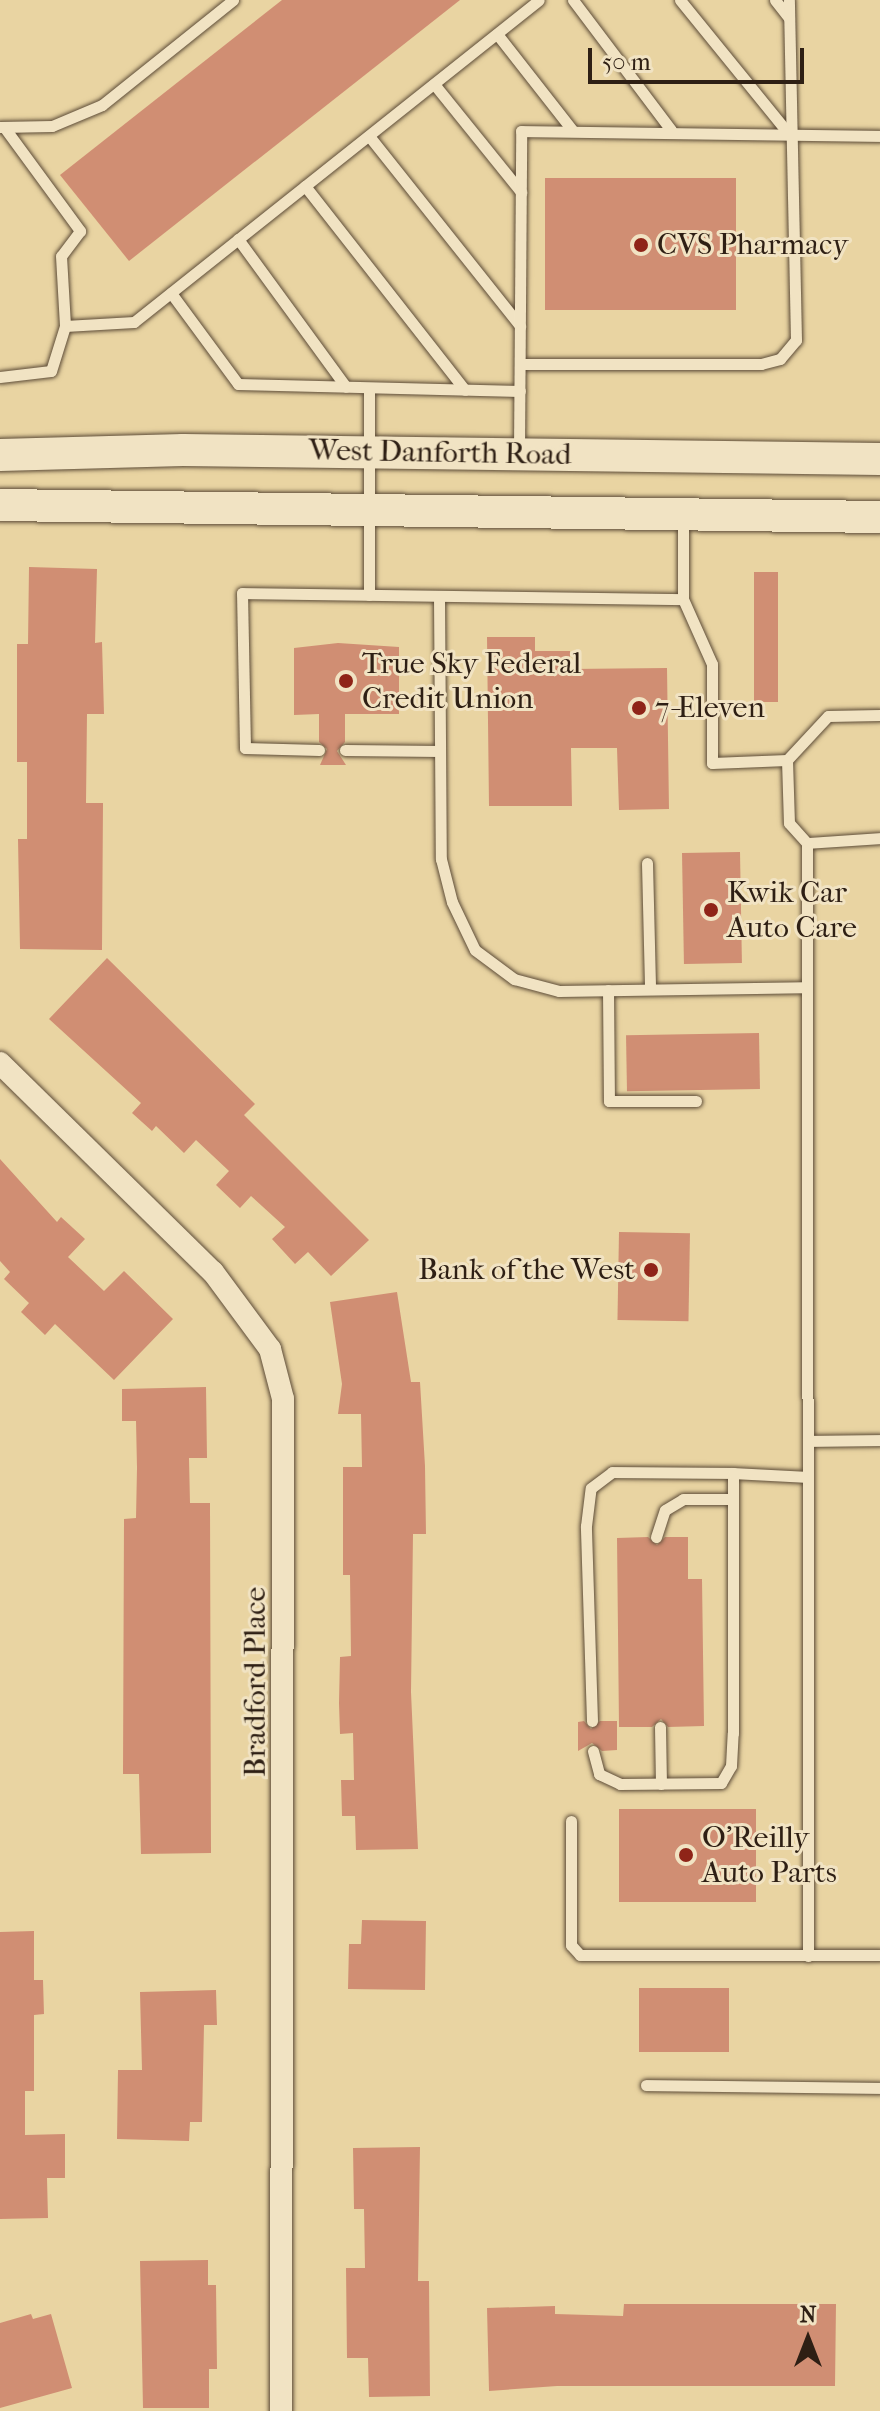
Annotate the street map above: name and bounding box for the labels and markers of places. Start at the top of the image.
place label: CVS Pharmacy [657,227,848,263]
marker: CVS Pharmacy [632,236,650,254]
place label: True Sky Federal Credit Union [362,646,581,716]
marker: True Sky Federal Credit Union [337,672,355,690]
place label: 7-Eleven [655,690,765,726]
marker: 7-Eleven [630,699,648,717]
place label: Kwik Car Auto Care [727,875,857,946]
marker: Kwik Car Auto Care [702,901,720,919]
place label: Bank of the West [418,1252,635,1288]
marker: Bank of the West [642,1261,660,1279]
place label: O'Reilly Auto Parts [702,1820,837,1890]
marker: O'Reilly Auto Parts [677,1846,695,1864]

